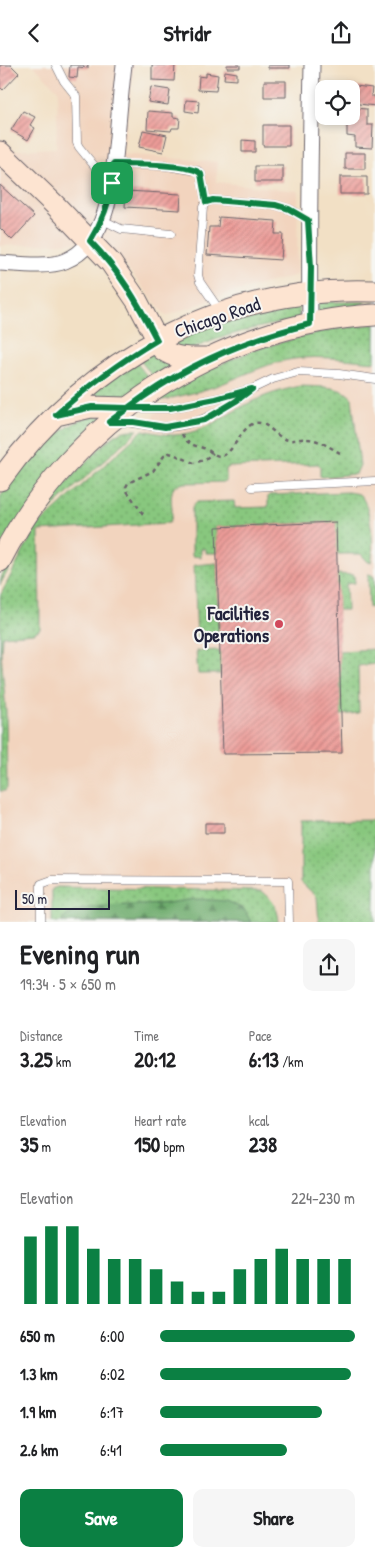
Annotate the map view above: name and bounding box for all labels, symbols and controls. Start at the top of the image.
text: Stridr [163,18,212,48]
icon: back [20,19,48,47]
icon: share [327,19,355,47]
map controls [315,80,360,125]
button: locate [315,80,360,125]
pin [91,162,133,204]
icon: arrive [98,169,126,197]
street label: Chicago Road [171,290,264,344]
place label: Facilities Operations [194,600,270,649]
marker: Facilities Operations [273,618,285,630]
scale bar [15,887,110,910]
text: 50 m [22,889,47,908]
text: Evening run [20,935,140,973]
button: share [303,939,355,991]
text: 19:34 · 5 × 650 m [20,973,116,995]
text: Distance [20,1026,63,1045]
text: Time [134,1026,159,1045]
text: Pace [249,1026,272,1045]
text: 3.25 [20,1045,53,1074]
text: 20:12 [134,1045,176,1074]
text: 6:13 [249,1045,279,1074]
text: km [53,1052,71,1071]
text: /km [279,1052,303,1071]
text: Elevation [20,1111,67,1130]
text: Heart rate [134,1111,187,1130]
text: kcal [249,1111,269,1130]
text: 35 [20,1130,38,1159]
text: 150 [134,1130,160,1159]
text: 238 [249,1130,277,1159]
text: m [38,1137,51,1156]
text: bpm [160,1137,185,1156]
text: Elevation [20,1187,73,1209]
text: 224–230 m [291,1187,355,1209]
text: 650 m [20,1325,55,1347]
text: 6:00 [100,1325,124,1347]
text: 1.3 km [20,1363,58,1385]
text: 6:02 [100,1363,125,1385]
text: 1.9 km [20,1401,56,1423]
text: 6:17 [100,1401,124,1423]
text: 2.6 km [20,1439,59,1461]
text: 6:41 [100,1439,122,1461]
button: Save [20,1489,183,1547]
button: Share [193,1489,355,1547]

